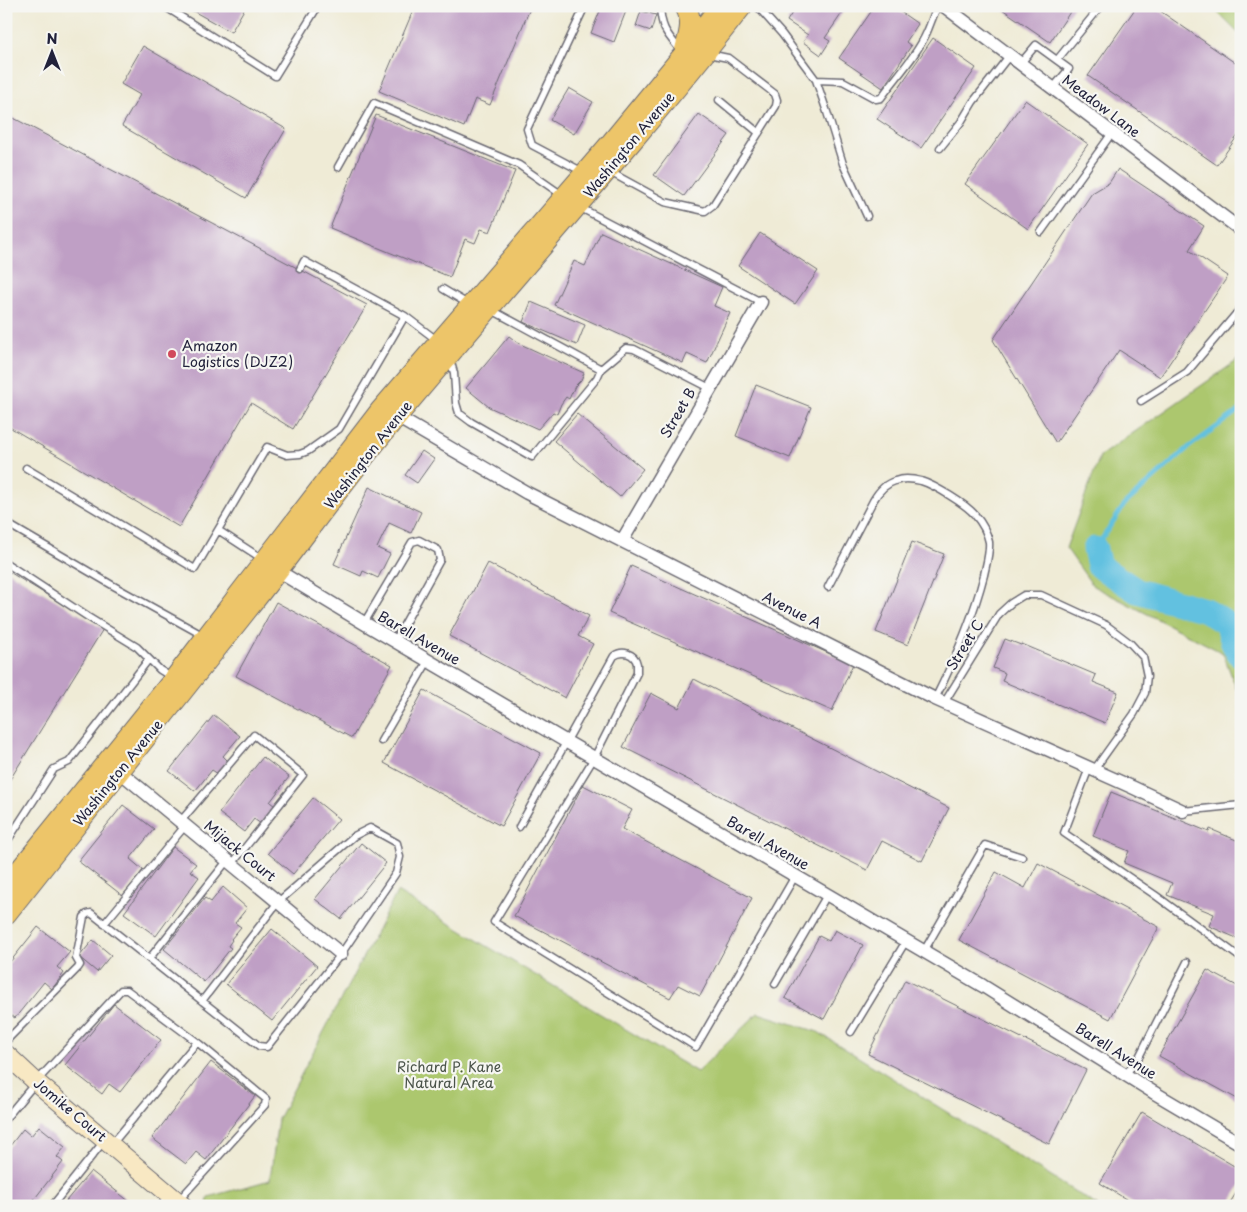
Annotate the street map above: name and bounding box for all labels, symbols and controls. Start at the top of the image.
north arrow [28,28,78,78]
text: N [46,28,58,49]
street label: Meadow Lane [1058,69,1145,142]
street label: Washington Avenue [578,87,679,202]
place label: Amazon Logistics (DJZ2) [182,335,293,372]
marker: Amazon Logistics (DJZ2) [166,348,178,360]
street label: Street B [655,384,700,442]
street label: Washington Avenue [319,396,417,513]
street label: Avenue A [759,586,826,634]
street label: Barell Avenue [374,605,465,670]
street label: Street C [941,615,988,674]
street label: Washington Avenue [68,714,168,831]
street label: Barell Avenue [723,810,814,875]
street label: Mijack Court [200,815,281,886]
street label: Barell Avenue [1072,1017,1161,1084]
park label: Richard P. Kane Natural Area [397,1056,501,1093]
street label: Jomike Court [29,1073,112,1147]

